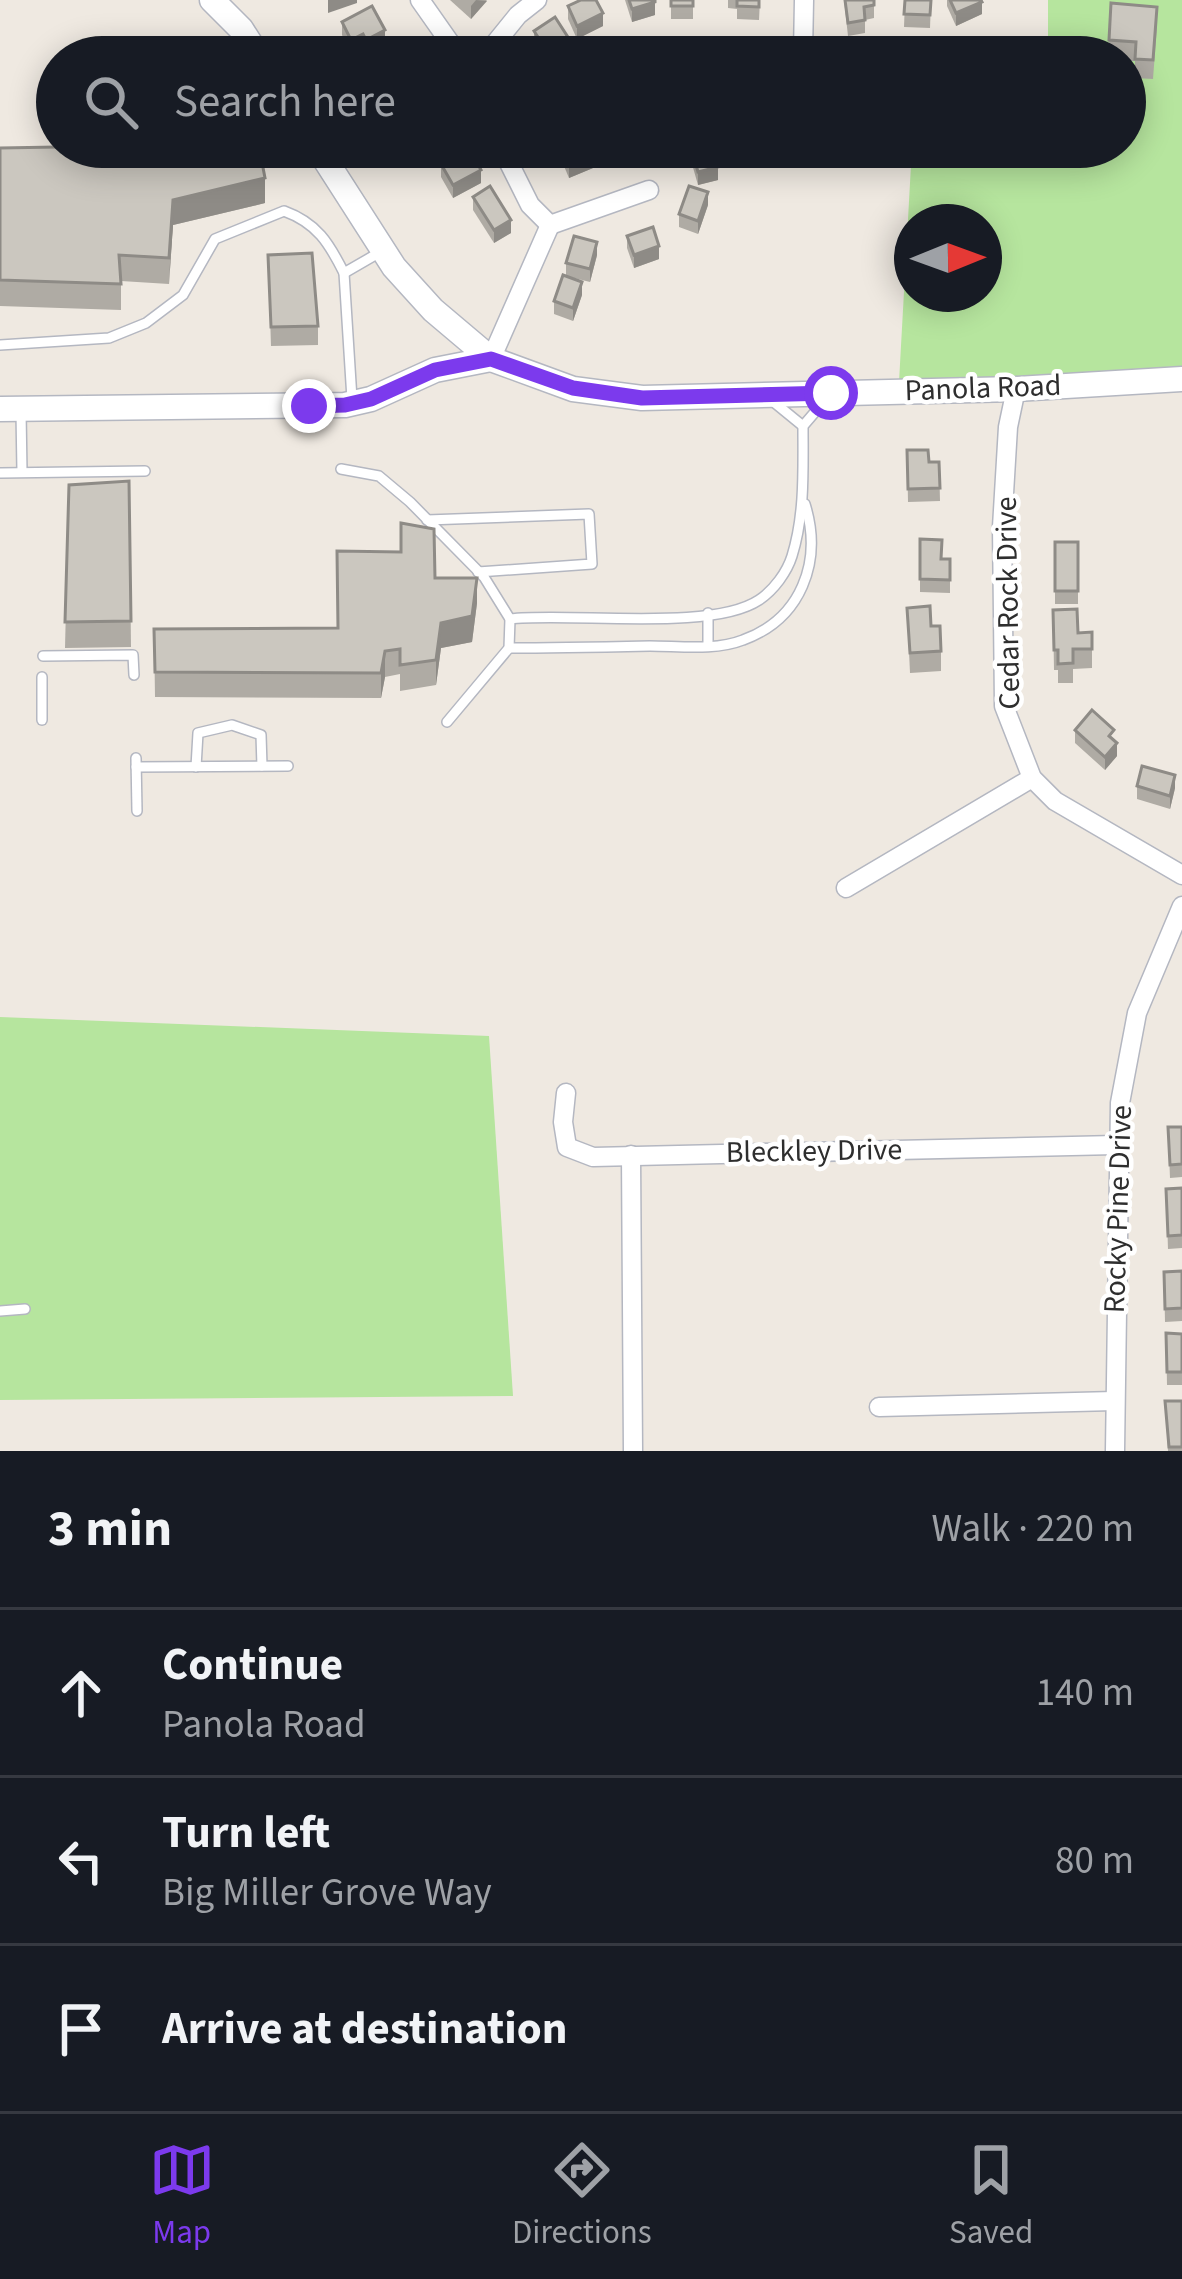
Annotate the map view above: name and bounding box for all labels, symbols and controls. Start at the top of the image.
search box [36,36,1146,168]
icon: search [78,69,144,135]
text: Search here [174,70,396,134]
north arrow [894,204,1002,312]
street label: Panola Road [904,364,1062,412]
route start [804,366,858,420]
route end [282,379,336,433]
street label: Cedar Rock Drive [985,496,1031,710]
street label: Rocky Pine Drive [1093,1104,1143,1314]
street label: Bleckley Drive [725,1128,903,1174]
text: 3 min [48,1493,172,1565]
text: Walk · 220 m [931,1501,1134,1557]
text: Continue [162,1633,343,1697]
icon: ahead [48,1660,114,1726]
text: 140 m [1036,1665,1134,1721]
text: Panola Road [162,1697,366,1753]
text: Turn left [162,1801,330,1865]
icon: left [48,1828,114,1894]
text: 80 m [1055,1833,1134,1889]
text: Big Miller Grove Way [162,1865,492,1921]
icon: arrive [48,1996,114,2062]
text: Arrive at destination [162,1997,567,2061]
tab: Map [149,2137,215,2256]
tab: Directions [512,2137,652,2256]
tab: Saved [949,2137,1033,2256]

